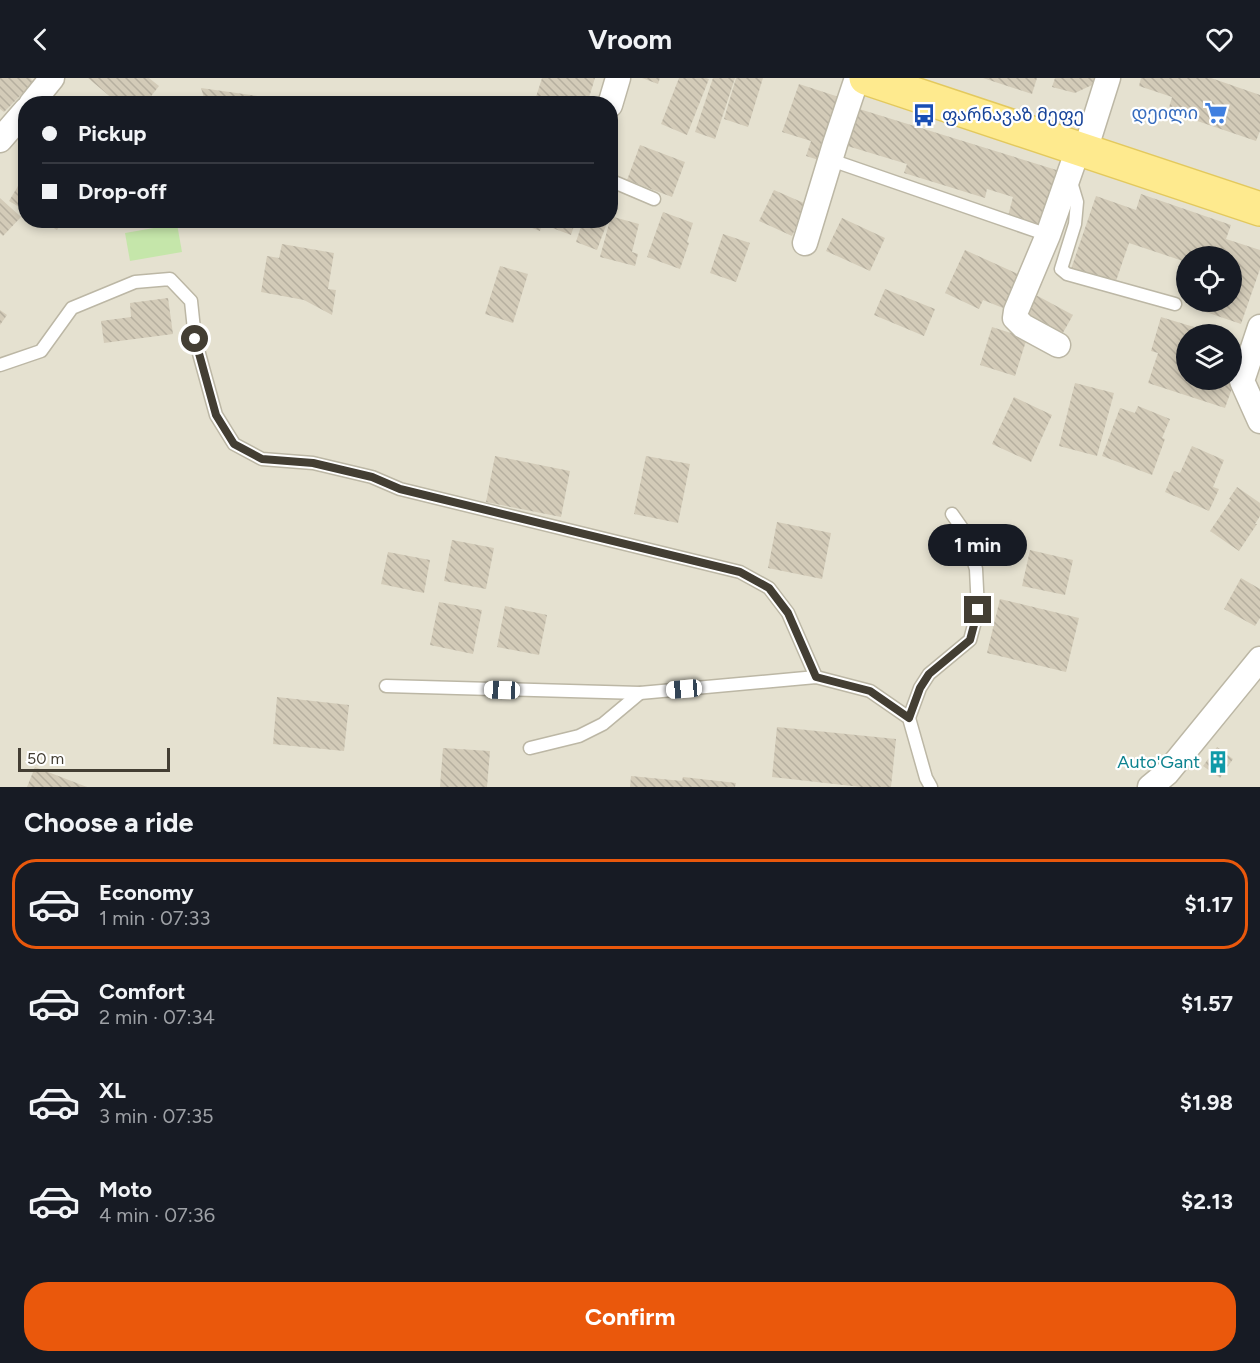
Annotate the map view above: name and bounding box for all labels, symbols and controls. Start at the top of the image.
icon: back [24,23,57,56]
text: Vroom [588,23,672,56]
icon: heart [1203,23,1236,56]
supermarket icon: დეილი [1203,100,1229,126]
bus stop icon: ფარნავაზ მეფე [911,102,937,128]
place label: დეილი [1131,102,1198,124]
place label: ფარნავაზ მეფე [942,104,1084,126]
text: Pickup [78,120,147,147]
text: Drop-off [78,178,167,205]
map controls [1176,246,1242,390]
button: locate [1176,246,1242,312]
button: layers [1176,324,1242,390]
route start [181,325,208,352]
callout: 1 min [928,523,1028,565]
text: 1 min [954,533,1001,557]
route end [964,596,991,623]
car [665,678,703,700]
car [484,680,520,700]
scale bar [18,745,170,772]
text: 50 m [27,749,64,768]
building icon: Auto'Gant [1205,749,1231,775]
place label: Auto'Gant [1117,751,1200,773]
text: Choose a ride [24,806,193,839]
icon: car [27,877,81,931]
text: Economy [99,879,194,906]
text: $1.17 [1185,891,1233,918]
text: 1 min · 07:33 [99,906,210,930]
icon: car [27,976,81,1030]
text: Comfort [99,978,185,1005]
text: $1.57 [1181,990,1233,1017]
text: 2 min · 07:34 [99,1005,215,1029]
icon: car [27,1075,81,1129]
text: XL [99,1077,126,1104]
text: $1.98 [1180,1089,1233,1116]
text: 3 min · 07:35 [99,1104,214,1128]
icon: car [27,1174,81,1228]
text: Moto [99,1176,152,1203]
text: $2.13 [1181,1188,1233,1215]
text: 4 min · 07:36 [99,1203,215,1227]
button: Confirm [24,1282,1236,1351]

